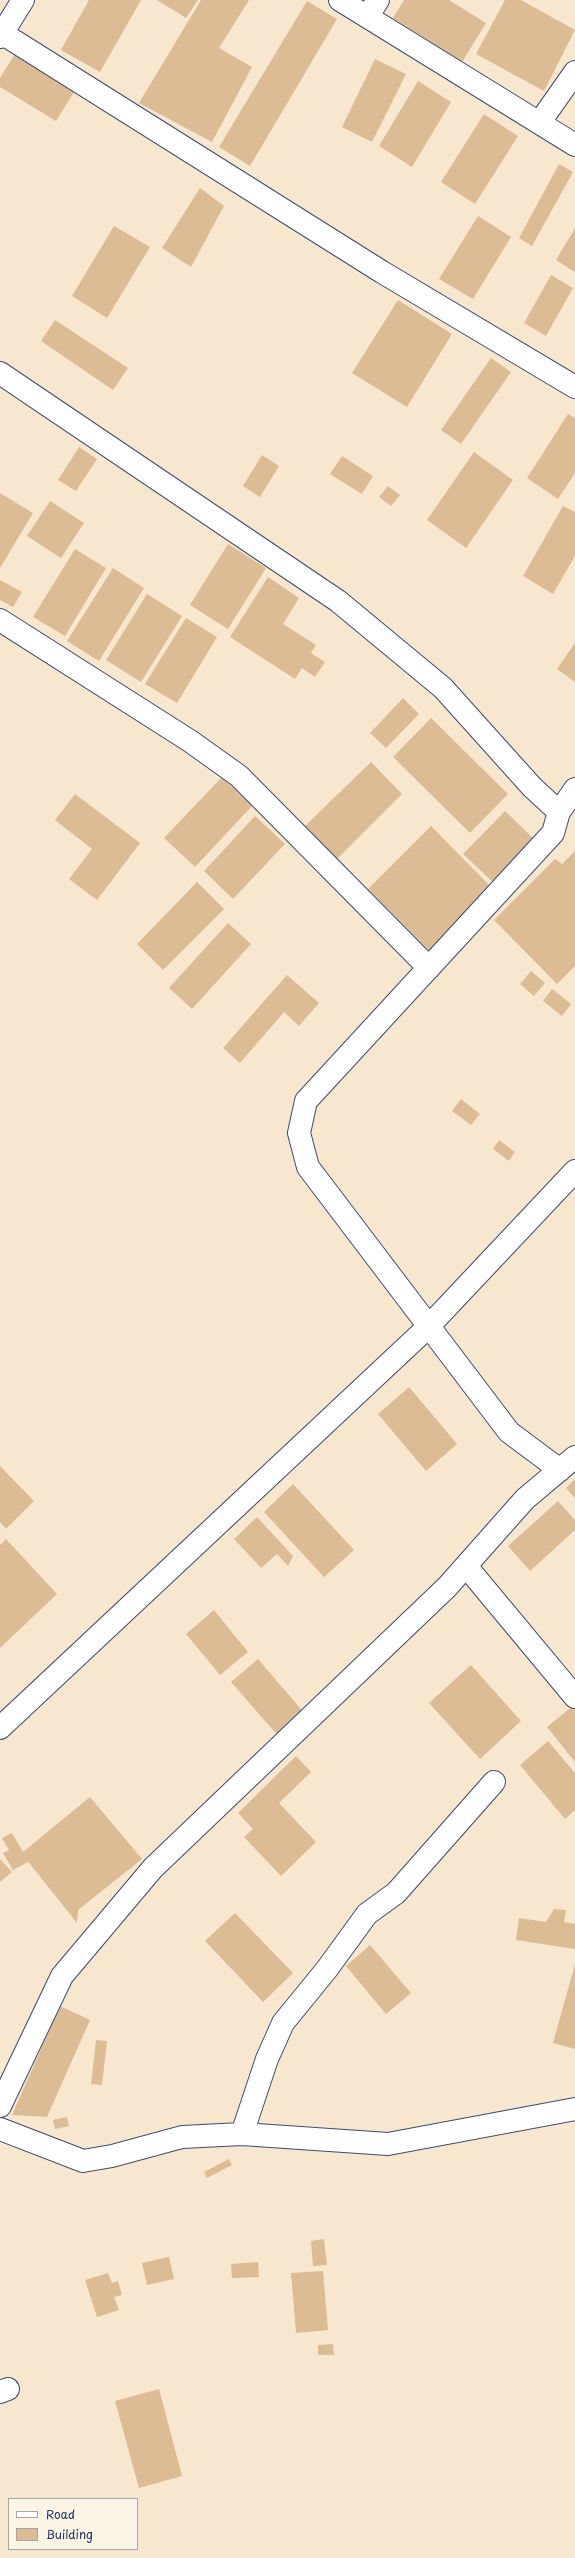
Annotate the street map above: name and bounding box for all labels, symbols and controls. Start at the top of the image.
legend [8,2498,138,2550]
text: Road [46,2505,75,2523]
text: Building [46,2525,93,2543]

